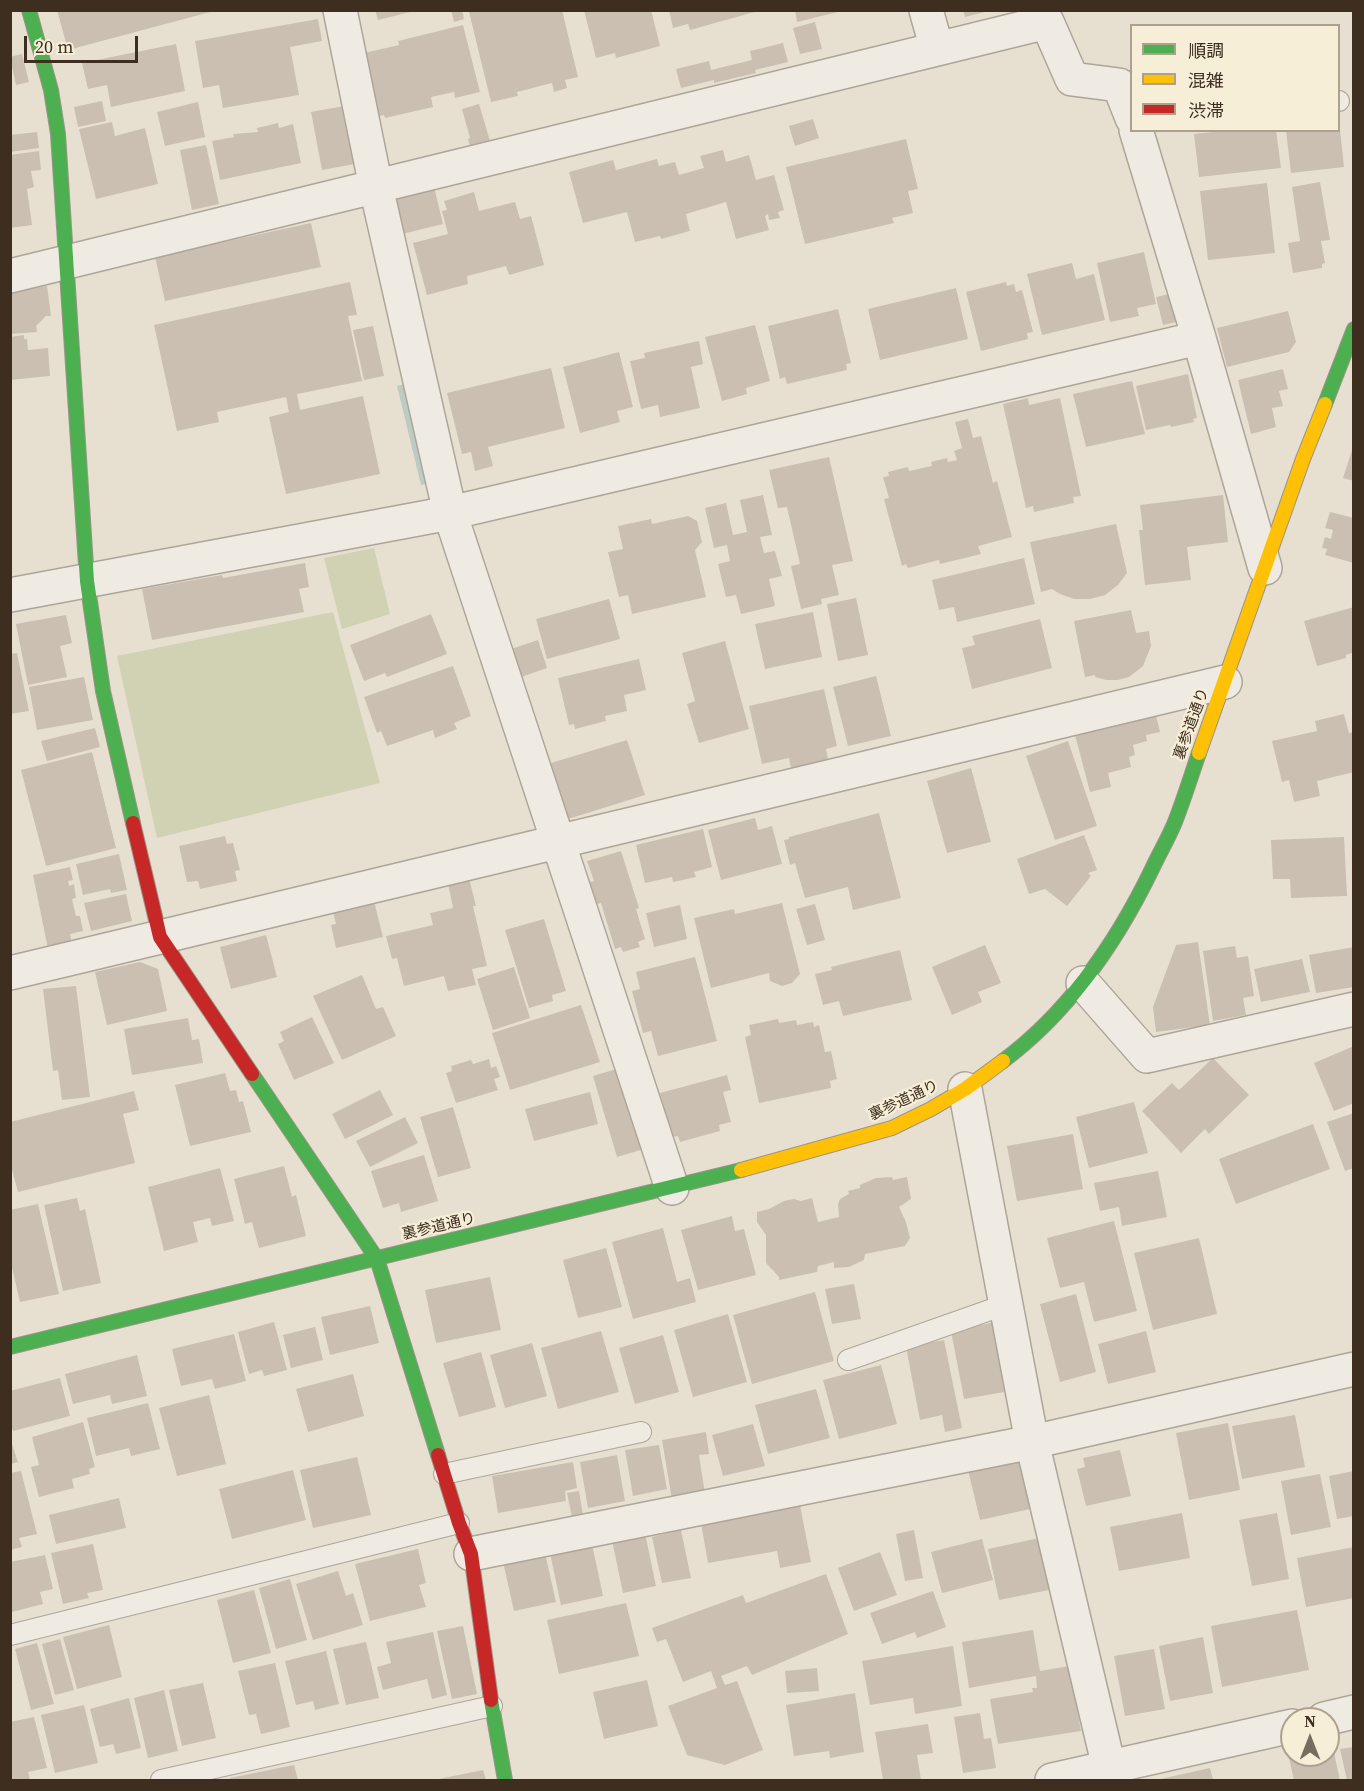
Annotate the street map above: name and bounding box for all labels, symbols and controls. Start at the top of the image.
scale bar [27,24,141,62]
legend [1130,24,1340,132]
text: 20 m [35,34,73,59]
text: 順調 [1188,38,1224,63]
text: 混雑 [1188,68,1224,93]
text: 渋滞 [1188,98,1224,123]
street label: 裏参道通り [1171,686,1213,762]
street label: 裏参道通り [866,1077,942,1125]
street label: 裏参道通り [400,1210,478,1244]
north arrow [1280,1707,1340,1767]
text: N [1304,1710,1316,1732]

